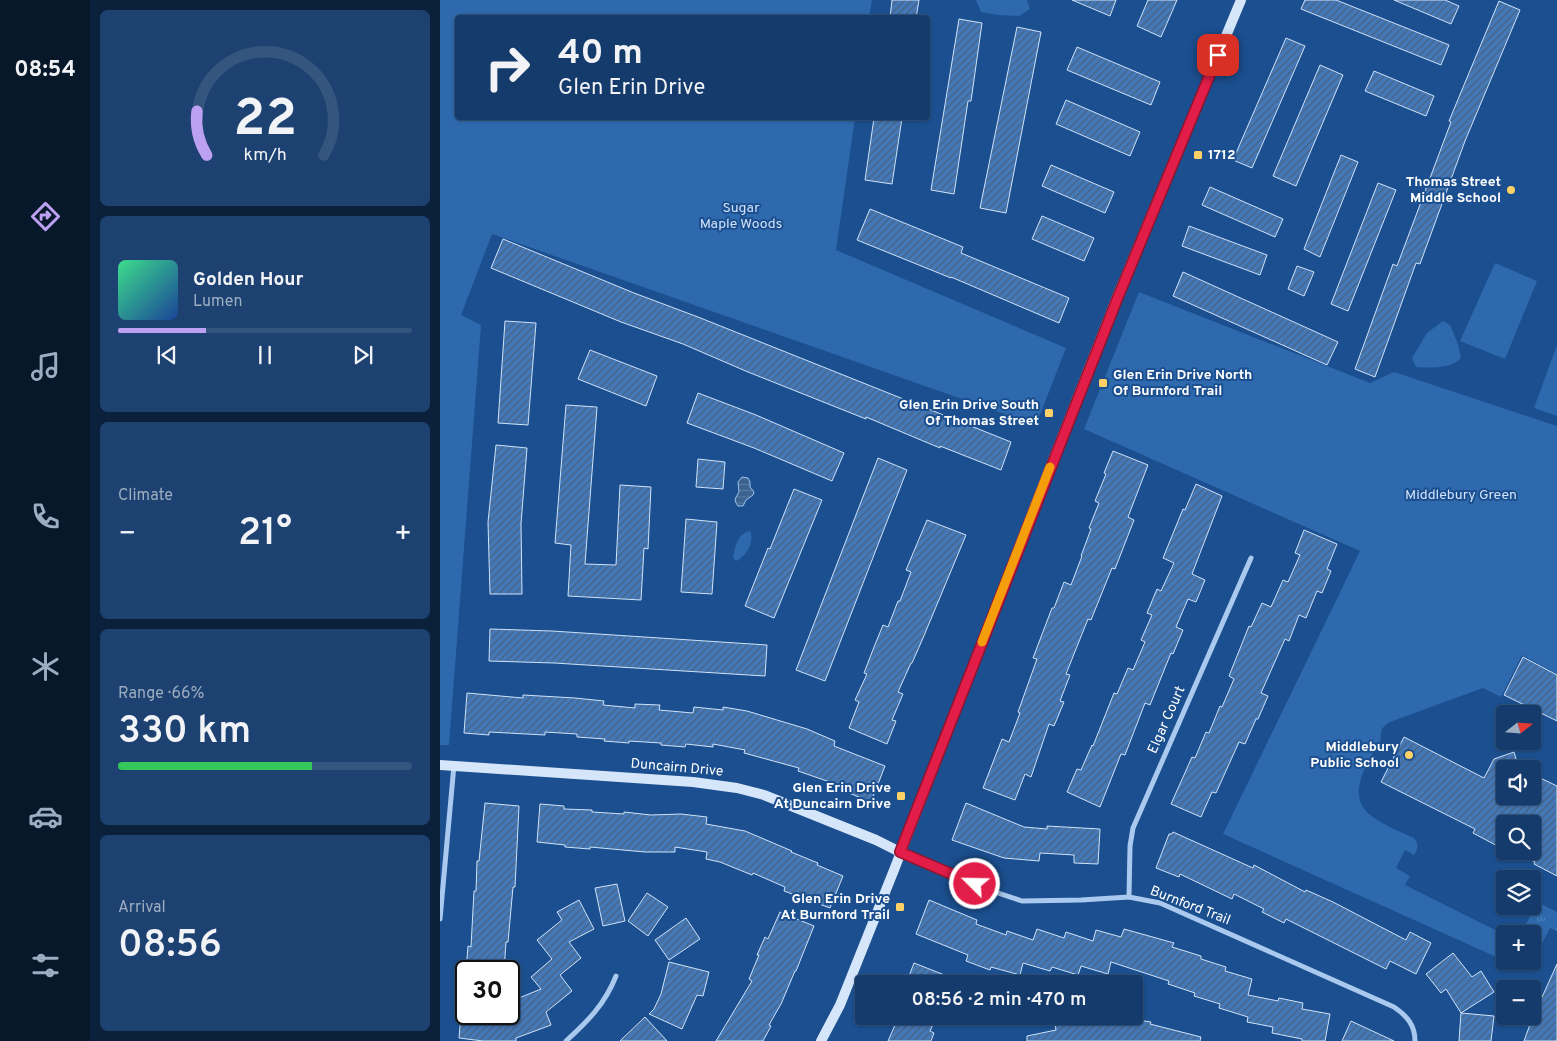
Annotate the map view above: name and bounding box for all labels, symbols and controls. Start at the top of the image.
text: 40 m [558,32,643,76]
pin [1197,34,1239,76]
icon: right [475,35,540,100]
icon: arrive [1204,41,1232,69]
text: 08:54 [14,57,76,84]
text: Glen Erin Drive [558,75,705,102]
text: 22 [233,88,297,154]
text: km/h [243,144,287,167]
place label: 1712 [1208,147,1236,164]
marker: 1712 [1192,149,1204,161]
place label: Thomas Street Middle School [1406,174,1501,207]
marker: Thomas Street Middle School [1505,184,1517,196]
icon: directions [28,199,63,234]
park label: Sugar Maple Woods [700,200,782,233]
text: Golden Hour [193,268,304,292]
text: Lumen [193,292,243,312]
icon: previous [153,341,181,369]
icon: pause [251,341,279,369]
icon: next [349,341,377,369]
icon: music [28,349,63,384]
place label: Glen Erin Drive North Of Burnford Trail [1113,367,1252,400]
marker: Glen Erin Drive North Of Burnford Trail [1097,377,1109,389]
place label: Glen Erin Drive South Of Thomas Street [899,397,1039,430]
marker: Glen Erin Drive South Of Thomas Street [1043,407,1055,419]
text: Climate [118,486,173,506]
park label: Middlebury Green [1405,487,1517,504]
icon: phone [28,499,63,534]
text: 21° [238,510,292,559]
text: − [118,517,136,553]
text: + [394,517,412,553]
icon: climate [28,649,63,684]
text: Range · 66% [118,684,204,704]
street label: Elgar Court [1145,684,1189,756]
north arrow [1496,705,1541,750]
map controls [1496,705,1541,1025]
text: 330 km [118,708,251,757]
place label: Middlebury Public School [1310,739,1399,772]
marker: Middlebury Public School [1403,749,1415,761]
street label: Duncairn Drive [630,755,724,781]
button: sound [1496,760,1541,805]
place label: Glen Erin Drive At Duncairn Drive [774,780,891,813]
marker: Glen Erin Drive At Duncairn Drive [895,790,907,802]
icon: car [28,799,63,834]
button: search [1496,815,1541,860]
position arrow [948,857,1000,909]
button: layers [1496,870,1541,915]
street label: Burnford Trail [1147,883,1233,929]
place label: Glen Erin Drive At Burnford Trail [781,891,890,924]
text: Arrival [118,898,166,918]
marker: Glen Erin Drive At Burnford Trail [894,901,906,913]
text: 08:56 [118,922,222,971]
button: + [1496,925,1541,970]
icon: filters [28,948,63,983]
speed limit sign: 30 [455,960,520,1025]
button: − [1496,980,1541,1025]
text: 08:56 · 2 min · 470 m [911,988,1087,1012]

